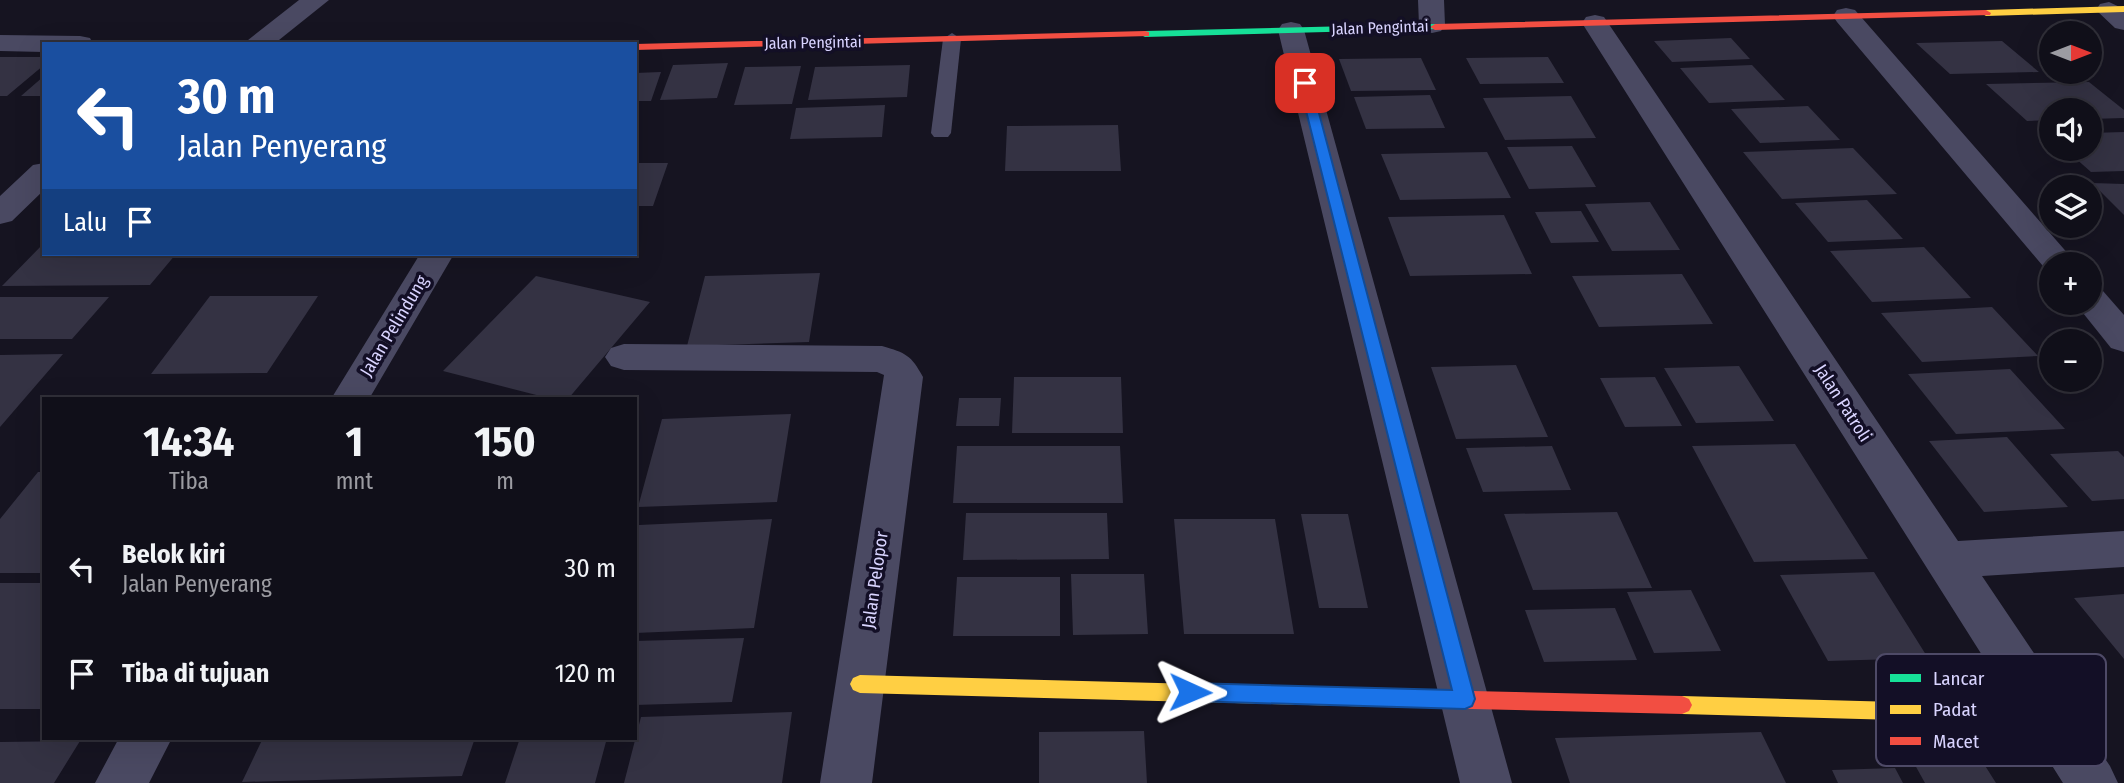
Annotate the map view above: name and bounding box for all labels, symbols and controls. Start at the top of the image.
street label: Jalan Pengintai [1331,16,1429,39]
north arrow [2039,21,2102,84]
map controls [2039,21,2102,392]
street label: Jalan Pengintai [764,32,862,53]
pin [1275,53,1335,113]
icon: arrive [1286,64,1324,102]
text: 30 m [178,67,276,126]
icon: left [63,70,154,161]
button: sound [2039,98,2102,161]
text: Jalan Penyerang [178,127,386,165]
button: layers [2039,175,2102,238]
icon: arrive [121,203,159,241]
text: Lalu [63,207,107,238]
button: + [2039,252,2102,315]
street label: Jalan Pelindung [355,271,433,381]
button: − [2039,329,2102,392]
street label: Jalan Patroli [1810,360,1876,446]
text: 14:34 [143,417,234,467]
text: 1 [345,417,363,467]
text: 150 [474,417,536,467]
text: Tiba [169,467,209,495]
text: mnt [336,467,373,495]
text: m [496,467,514,495]
street label: Jalan Pelopor [857,529,893,630]
text: Belok kiri [122,539,225,570]
icon: left [63,550,101,588]
text: 30 m [565,553,616,584]
text: Jalan Penyerang [122,570,272,598]
legend [1876,654,2106,766]
icon: arrive [63,655,101,693]
position arrow [1153,655,1227,729]
text: Tiba di tujuan [122,658,269,689]
text: 120 m [555,658,616,689]
text: Lancar [1933,667,1985,690]
text: Padat [1933,698,1978,721]
text: Macet [1933,730,1980,753]

